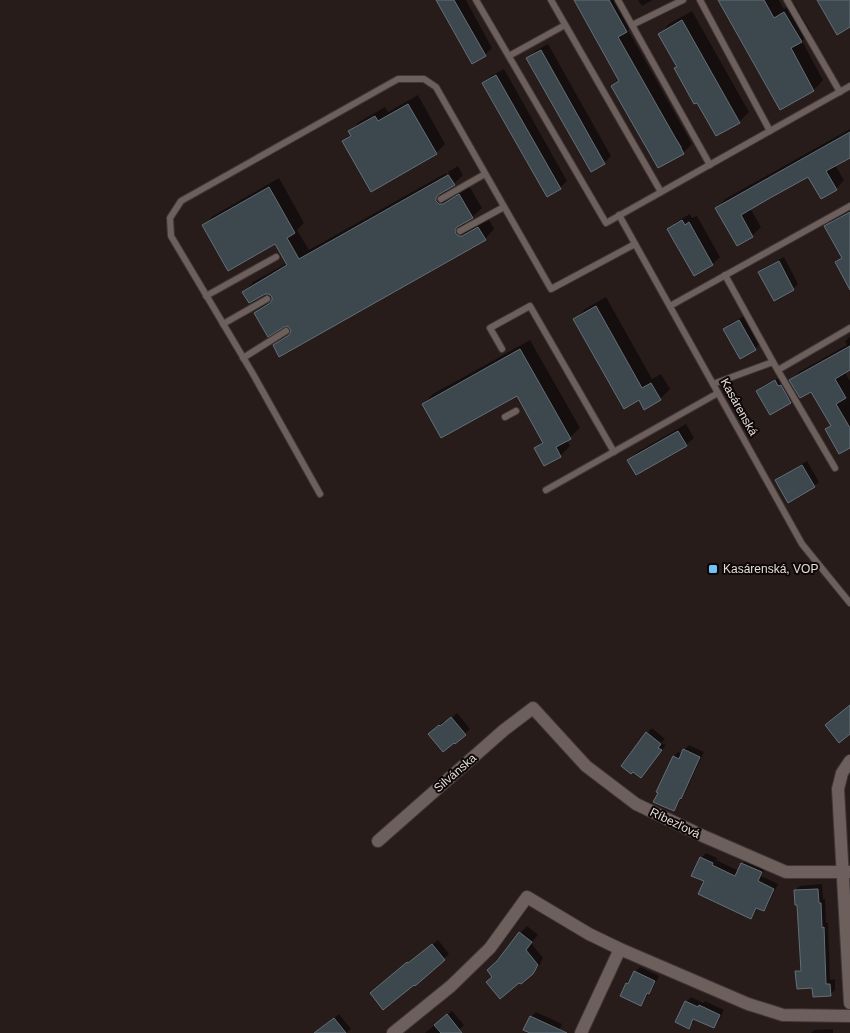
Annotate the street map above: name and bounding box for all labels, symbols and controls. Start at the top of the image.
street label: Kasárenská [718,376,761,438]
place label: Kasárenská, VOP [723,562,818,576]
marker: Kasárenská, VOP [707,563,719,575]
street label: Silvánska [431,751,479,795]
street label: Ríbezľová [648,805,703,841]

